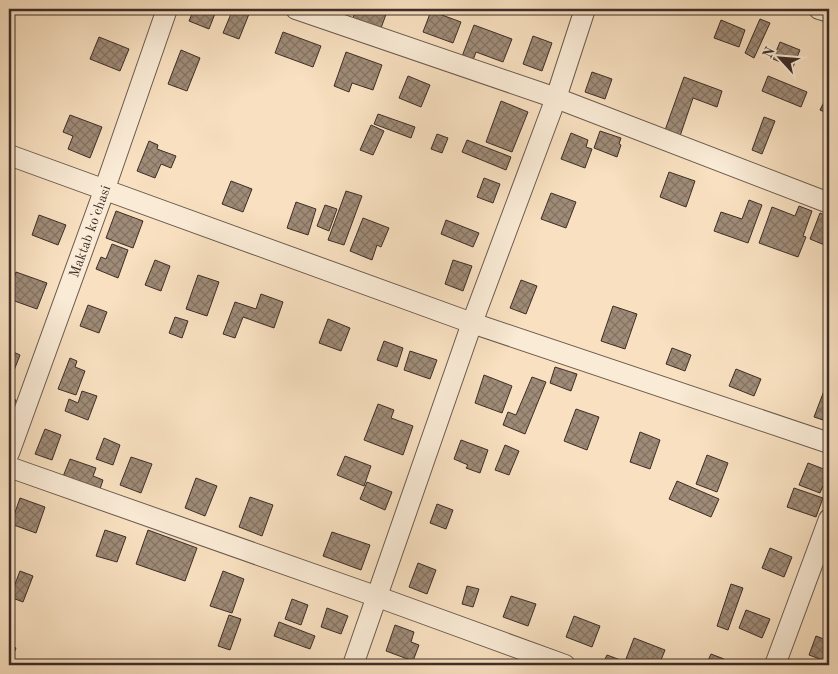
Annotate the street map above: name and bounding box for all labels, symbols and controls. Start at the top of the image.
north arrow [756,32,806,82]
text: N [761,45,778,61]
street label: Maktab ko'chasi [67,183,114,279]

